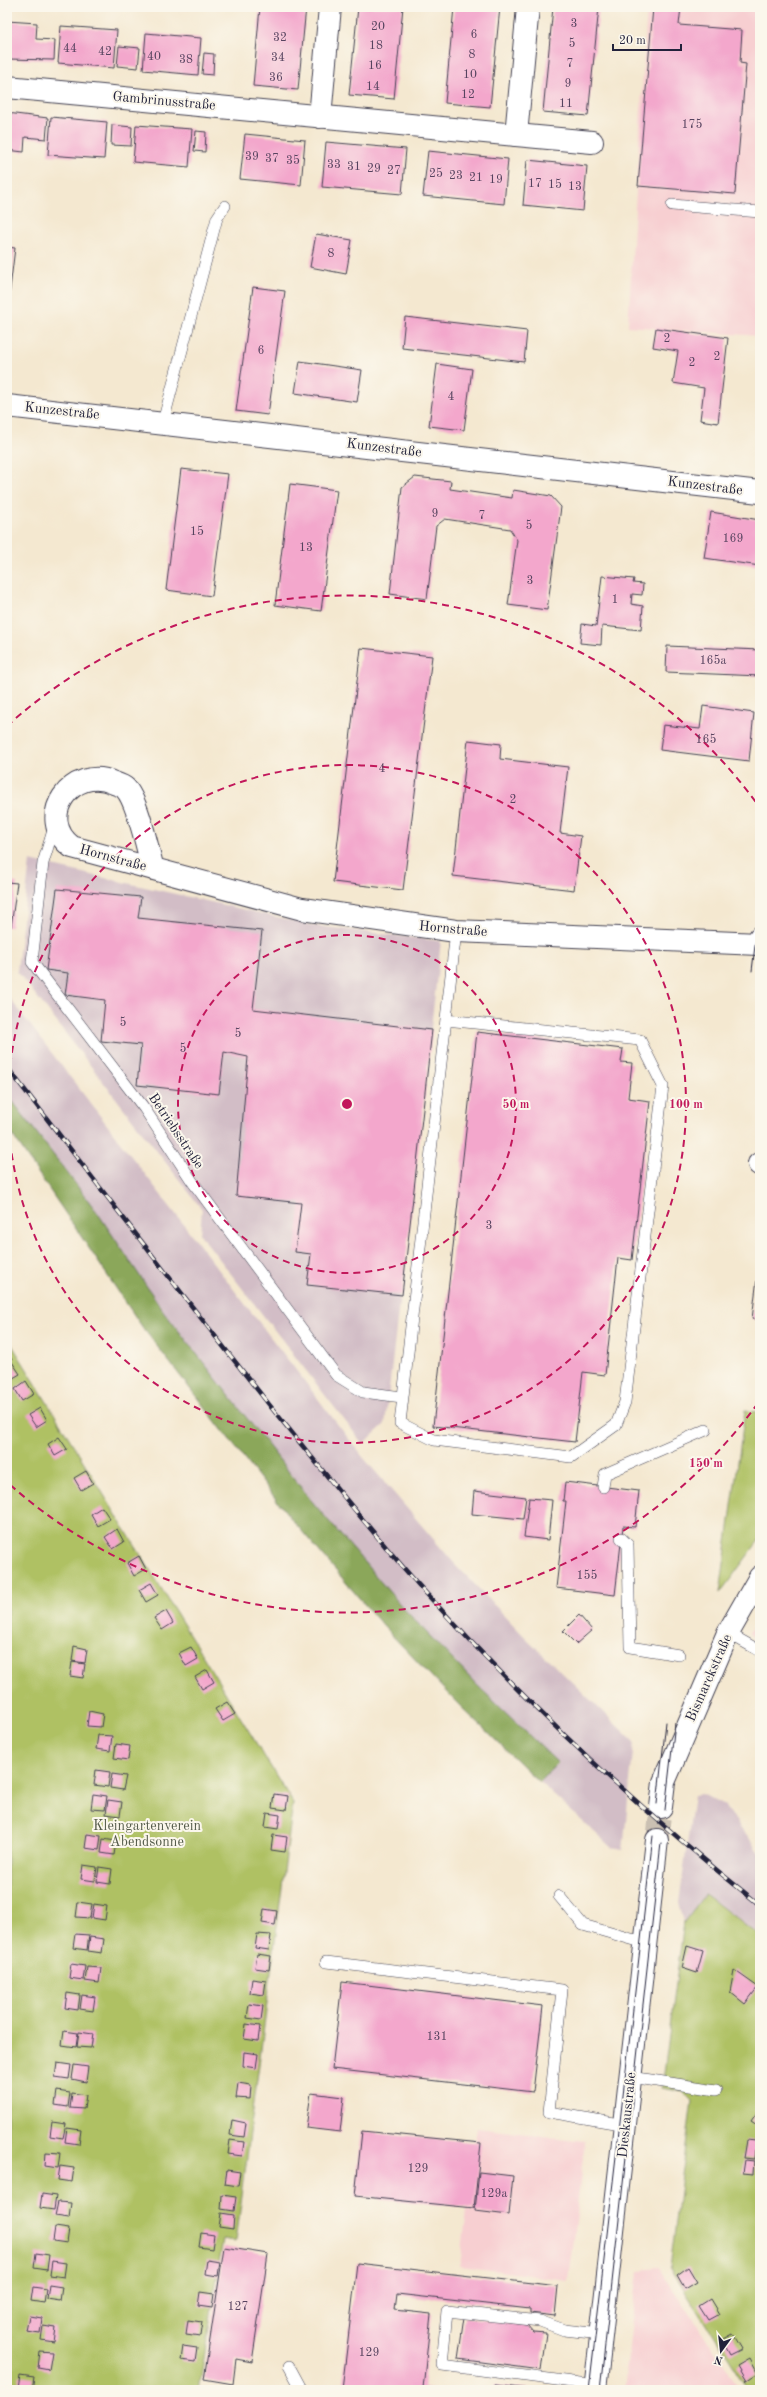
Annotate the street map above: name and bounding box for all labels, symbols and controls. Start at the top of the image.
house number: 3 [571,18,577,30]
house number: 20 [371,21,385,33]
scale bar [613,26,681,52]
house number: 6 [471,29,478,41]
house number: 32 [273,32,287,44]
text: 20 m [619,35,646,47]
house number: 5 [569,37,576,50]
house number: 18 [369,40,383,52]
house number: 44 [63,43,77,55]
house number: 42 [98,46,112,58]
house number: 8 [469,49,476,61]
house number: 40 [147,51,161,63]
house number: 34 [271,52,285,64]
house number: 38 [179,54,193,66]
house number: 7 [567,58,573,70]
house number: 16 [368,60,382,72]
house number: 10 [463,69,477,81]
house number: 36 [269,72,283,84]
house number: 9 [565,78,571,90]
house number: 14 [366,81,380,93]
house number: 12 [461,89,475,101]
street label: Gambrinusstraße [112,90,216,112]
house number: 11 [559,98,573,110]
house number: 175 [682,118,702,131]
house number: 39 [245,151,259,163]
house number: 37 [265,153,279,165]
house number: 35 [286,154,300,167]
house number: 33 [327,159,341,171]
house number: 31 [347,161,361,173]
house number: 29 [367,163,381,175]
house number: 27 [387,165,401,177]
house number: 25 [429,167,443,180]
house number: 23 [449,170,463,182]
house number: 21 [469,172,483,184]
house number: 19 [489,174,503,186]
house number: 17 [528,178,542,190]
house number: 15 [548,178,562,191]
house number: 13 [568,181,582,193]
house number: 8 [328,248,335,260]
house number: 2 [664,333,670,345]
house number: 6 [258,345,265,357]
house number: 2 [714,351,720,363]
house number: 2 [689,357,695,369]
house number: 4 [448,391,455,403]
street label: Kunzestraße [24,400,100,422]
street label: Kunzestraße [346,436,422,460]
street label: Kunzestraße [667,474,743,498]
house number: 9 [432,508,438,520]
house number: 7 [479,510,485,522]
house number: 5 [526,519,533,532]
house number: 15 [190,525,204,538]
house number: 169 [723,533,743,545]
house number: 13 [299,542,313,554]
house number: 3 [527,575,533,587]
house number: 1 [612,594,618,606]
house number: 165a [700,654,726,667]
house number: 165 [696,733,716,746]
house number: 4 [379,763,386,775]
house number: 2 [510,794,516,806]
street label: Hornstraße [78,842,148,874]
street label: Hornstraße [418,919,488,939]
house number: 5 [120,1016,127,1029]
house number: 5 [235,1027,242,1040]
house number: 5 [180,1042,187,1055]
street label: Betriebsstraße [146,1091,206,1171]
centre of rings [340,1097,354,1111]
text: 50 m [503,1098,530,1111]
text: 100 m [669,1099,703,1111]
house number: 3 [486,1220,492,1232]
text: 150 m [689,1457,723,1470]
house number: 155 [577,1569,597,1582]
street label: Bismarckstraße [683,1632,735,1724]
park label: Kleingartenverein Abendsonne [93,1819,201,1849]
house number: 131 [427,2031,447,2043]
street label: Dieskaustraße [616,2071,638,2159]
house number: 129 [408,2163,428,2175]
house number: 129a [481,2188,507,2200]
house number: 127 [228,2301,248,2313]
north arrow [701,2331,741,2371]
house number: 129 [359,2347,379,2359]
text: N [713,2353,724,2366]

